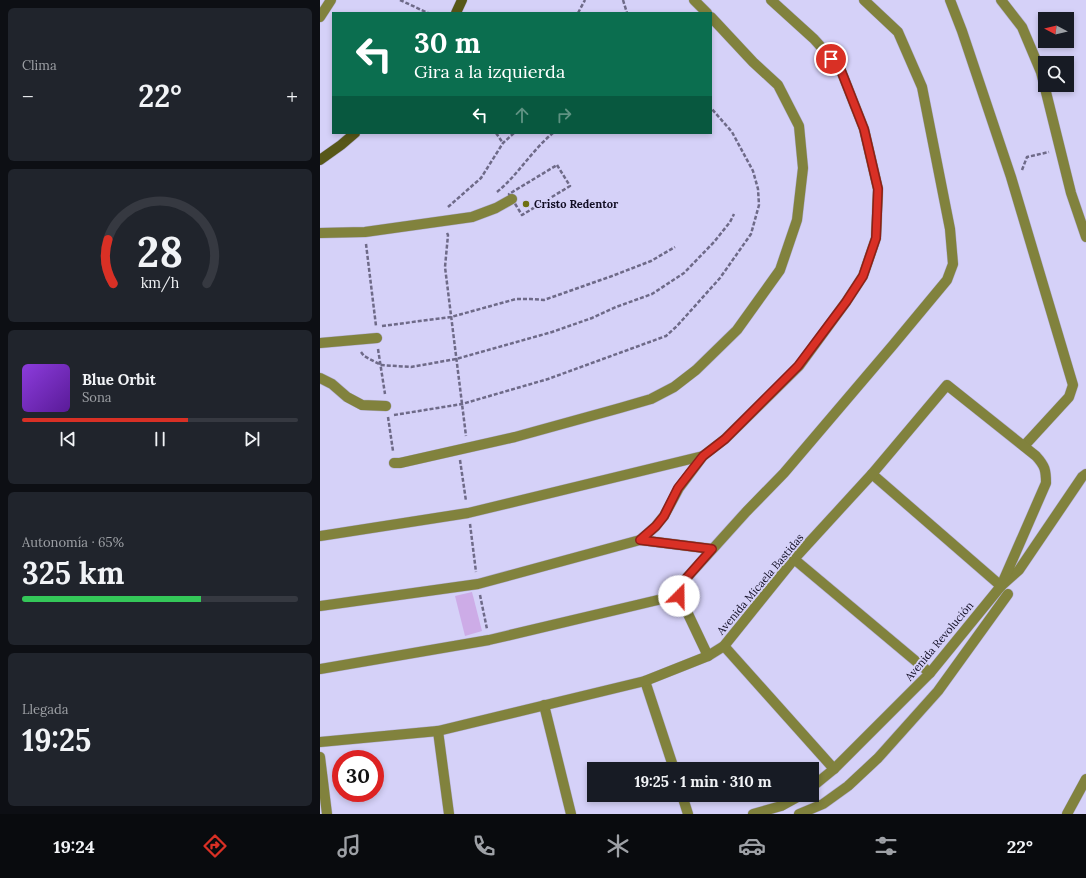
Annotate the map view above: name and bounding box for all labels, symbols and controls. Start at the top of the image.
north arrow [1038,12,1074,48]
map controls [1038,12,1074,92]
text: 30 m [414,25,481,61]
icon: left [348,28,400,80]
pin [814,42,848,76]
icon: arrive [820,48,842,70]
button: search [1038,56,1074,92]
text: Clima [22,57,57,74]
text: Gira a la izquierda [414,60,565,83]
text: 22° [138,77,182,115]
text: − [22,82,34,110]
text: + [286,82,298,110]
icon: left [469,104,491,126]
icon: ahead [511,104,533,126]
icon: right [553,104,575,126]
place label: Cristo Redentor [534,197,619,211]
marker: Cristo Redentor [521,199,531,209]
text: 28 [137,225,183,278]
text: km/h [141,273,180,292]
text: Blue Orbit [82,370,156,389]
text: Sona [82,389,112,406]
icon: previous [57,428,79,450]
icon: pause [149,428,171,450]
icon: next [241,428,263,450]
street label: Avenida Micaela Bastidas [713,531,806,638]
text: Autonomía · 65% [22,534,124,551]
text: 325 km [22,554,124,592]
position arrow [658,575,700,617]
street label: Avenida Revolución [901,598,976,684]
text: Llegada [22,701,68,718]
text: 19:25 [22,721,91,759]
speed limit sign: 30 [332,750,384,802]
text: 19:25 · 1 min · 310 m [634,772,772,791]
icon: directions [201,832,229,860]
icon: music [335,832,363,860]
icon: phone [470,832,498,860]
icon: climate [604,832,632,860]
icon: car [738,832,766,860]
icon: filters [872,832,900,860]
text: 19:24 [53,835,95,858]
text: 22° [1007,835,1033,858]

